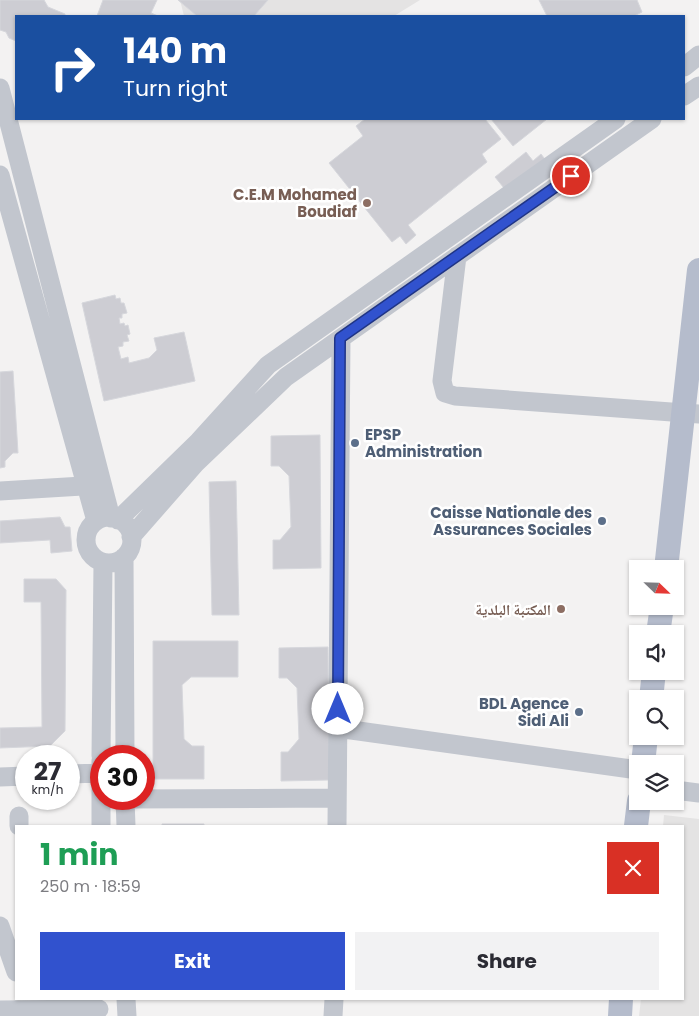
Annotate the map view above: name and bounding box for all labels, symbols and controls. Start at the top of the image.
text: 140 m [123,26,227,75]
icon: right [40,35,105,100]
text: Turn right [123,73,228,104]
pin [550,155,592,197]
icon: arrive [557,162,585,190]
place label: C.E.M Mohamed Boudiaf [233,184,358,222]
marker: C.E.M Mohamed Boudiaf [361,197,373,209]
place label: EPSP Administration [365,424,482,462]
marker: EPSP Administration [349,437,361,449]
place label: Caisse Nationale des Assurances Sociales [430,502,592,540]
marker: Caisse Nationale des Assurances Sociales [596,515,608,527]
north arrow [629,560,684,615]
map controls [629,560,684,810]
place label: المكتبة البلدية [475,599,551,620]
marker: المكتبة البلدية [555,603,567,615]
button: sound [629,625,684,680]
position arrow [311,682,363,734]
button: search [629,690,684,745]
place label: BDL Agence Sidi Ali [479,693,569,731]
marker: BDL Agence Sidi Ali [573,706,585,718]
speed limit sign: 30 [90,745,155,810]
text: 27 [34,754,61,789]
button: layers [629,755,684,810]
text: km/h [32,781,63,798]
text: 1 min [40,833,118,876]
button: close [607,842,659,894]
text: 250 m · 18:59 [40,875,141,898]
button: Exit [40,932,345,990]
button: Share [355,932,659,990]

